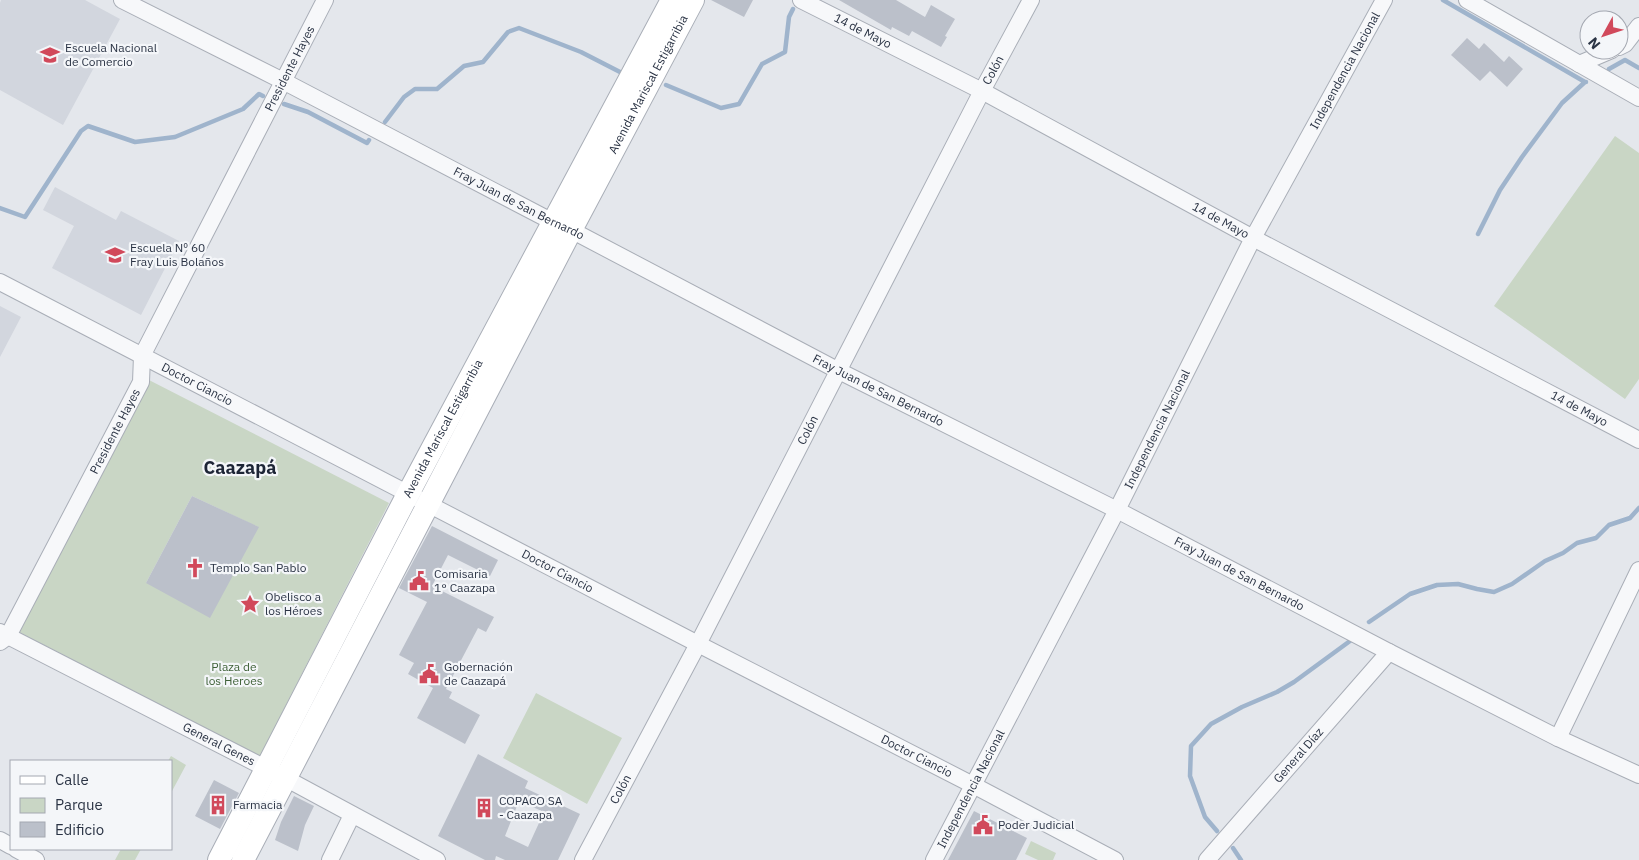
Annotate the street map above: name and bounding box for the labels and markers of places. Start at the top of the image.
place label: Escuela Nacional de Comercio [65,40,157,69]
school or university icon: Escuela Nacional de Comercio [39,44,61,66]
place label: Escuela Nº 60 Fray Luis Bolaños [130,240,224,269]
school or university icon: Escuela Nº 60 Fray Luis Bolaños [104,244,126,266]
church icon: Templo San Pablo [184,557,206,579]
place label: Templo San Pablo [210,560,307,575]
place label: Comisaria 1° Caazapa [434,566,496,595]
public building icon: Comisaria 1° Caazapa [408,570,430,592]
place label: Obelisco a los Héroes [265,589,322,618]
place icon: Obelisco a los Héroes [239,593,261,615]
place label: Gobernación de Caazapá [444,659,513,688]
public building icon: Gobernación de Caazapá [418,663,440,685]
place label: COPACO SA - Caazapa [499,793,563,822]
building icon: Farmacia [207,794,229,816]
place label: Farmacia [233,797,283,812]
building icon: COPACO SA - Caazapa [473,797,495,819]
public building icon: Poder Judicial [972,814,994,836]
place label: Poder Judicial [998,817,1074,832]

